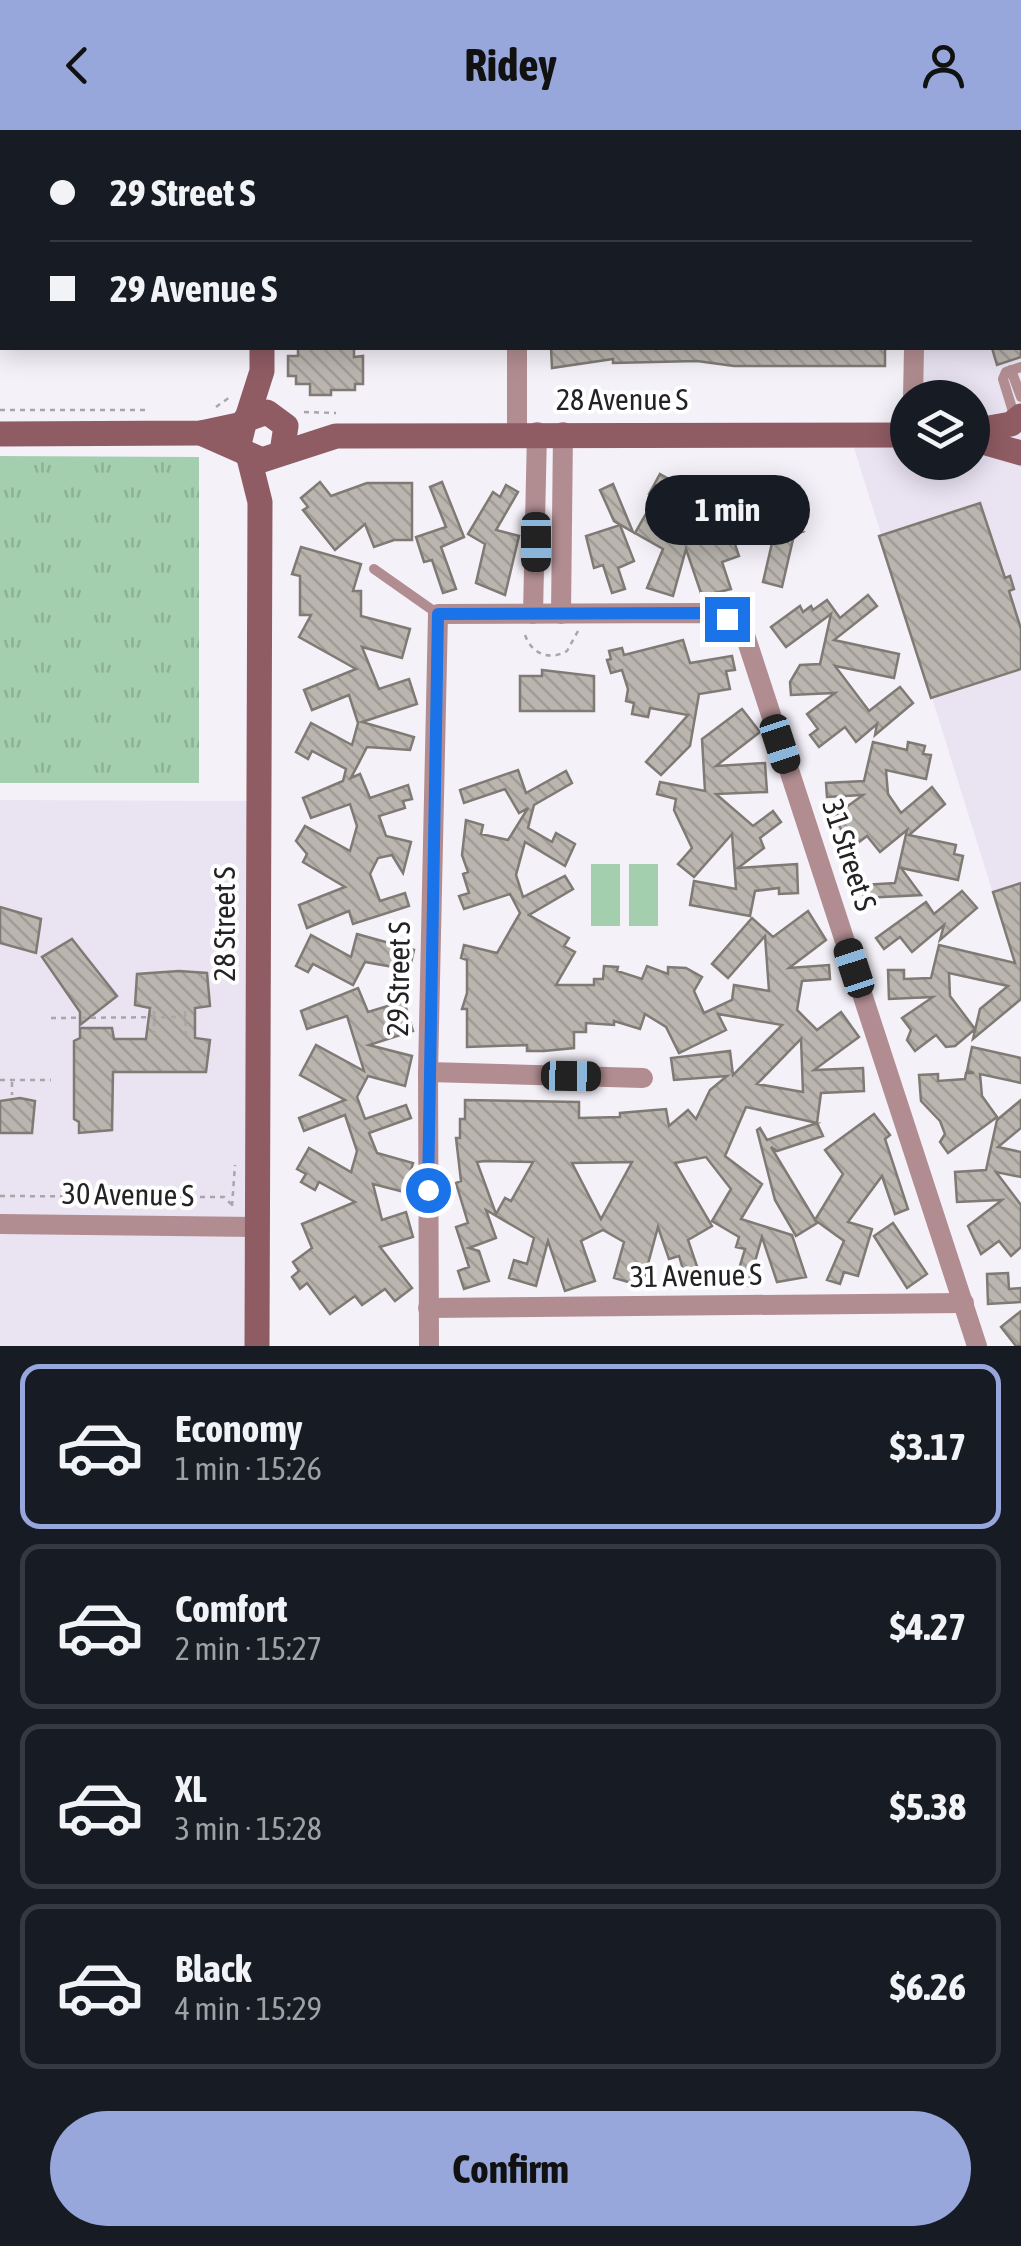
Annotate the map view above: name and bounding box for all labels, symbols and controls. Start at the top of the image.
icon: back [50,38,105,93]
icon: person [916,38,971,93]
text: Ridey [464,39,557,91]
text: 29 Street S [110,171,255,214]
text: 29 Avenue S [110,267,277,310]
map controls [890,380,990,480]
button: layers [890,380,990,480]
street label: 28 Avenue S [556,382,688,416]
callout: 1 min [644,474,810,544]
text: 1 min [695,491,760,528]
car [521,512,551,572]
route end [705,597,750,642]
car [756,711,804,777]
street label: 31 Street S [816,795,884,915]
street label: 28 Street S [207,867,241,981]
street label: 29 Street S [380,921,416,1037]
car [830,935,878,1001]
car [541,1060,601,1092]
route start [406,1168,451,1213]
street label: 30 Avenue S [62,1176,194,1212]
street label: 31 Avenue S [630,1257,762,1293]
icon: car [55,1402,145,1492]
text: Economy [175,1407,302,1450]
text: $3.17 [890,1425,966,1468]
text: 1 min · 15:26 [175,1450,322,1487]
icon: car [55,1582,145,1672]
text: Comfort [175,1587,287,1630]
text: $4.27 [890,1605,966,1648]
text: 2 min · 15:27 [175,1630,322,1667]
icon: car [55,1762,145,1852]
text: XL [175,1767,207,1810]
text: $5.38 [890,1785,966,1828]
text: 3 min · 15:28 [175,1810,322,1847]
icon: car [55,1942,145,2032]
text: Black [175,1947,252,1990]
text: $6.26 [890,1965,966,2008]
text: 4 min · 15:29 [175,1990,322,2027]
button: Confirm [50,2111,971,2226]

